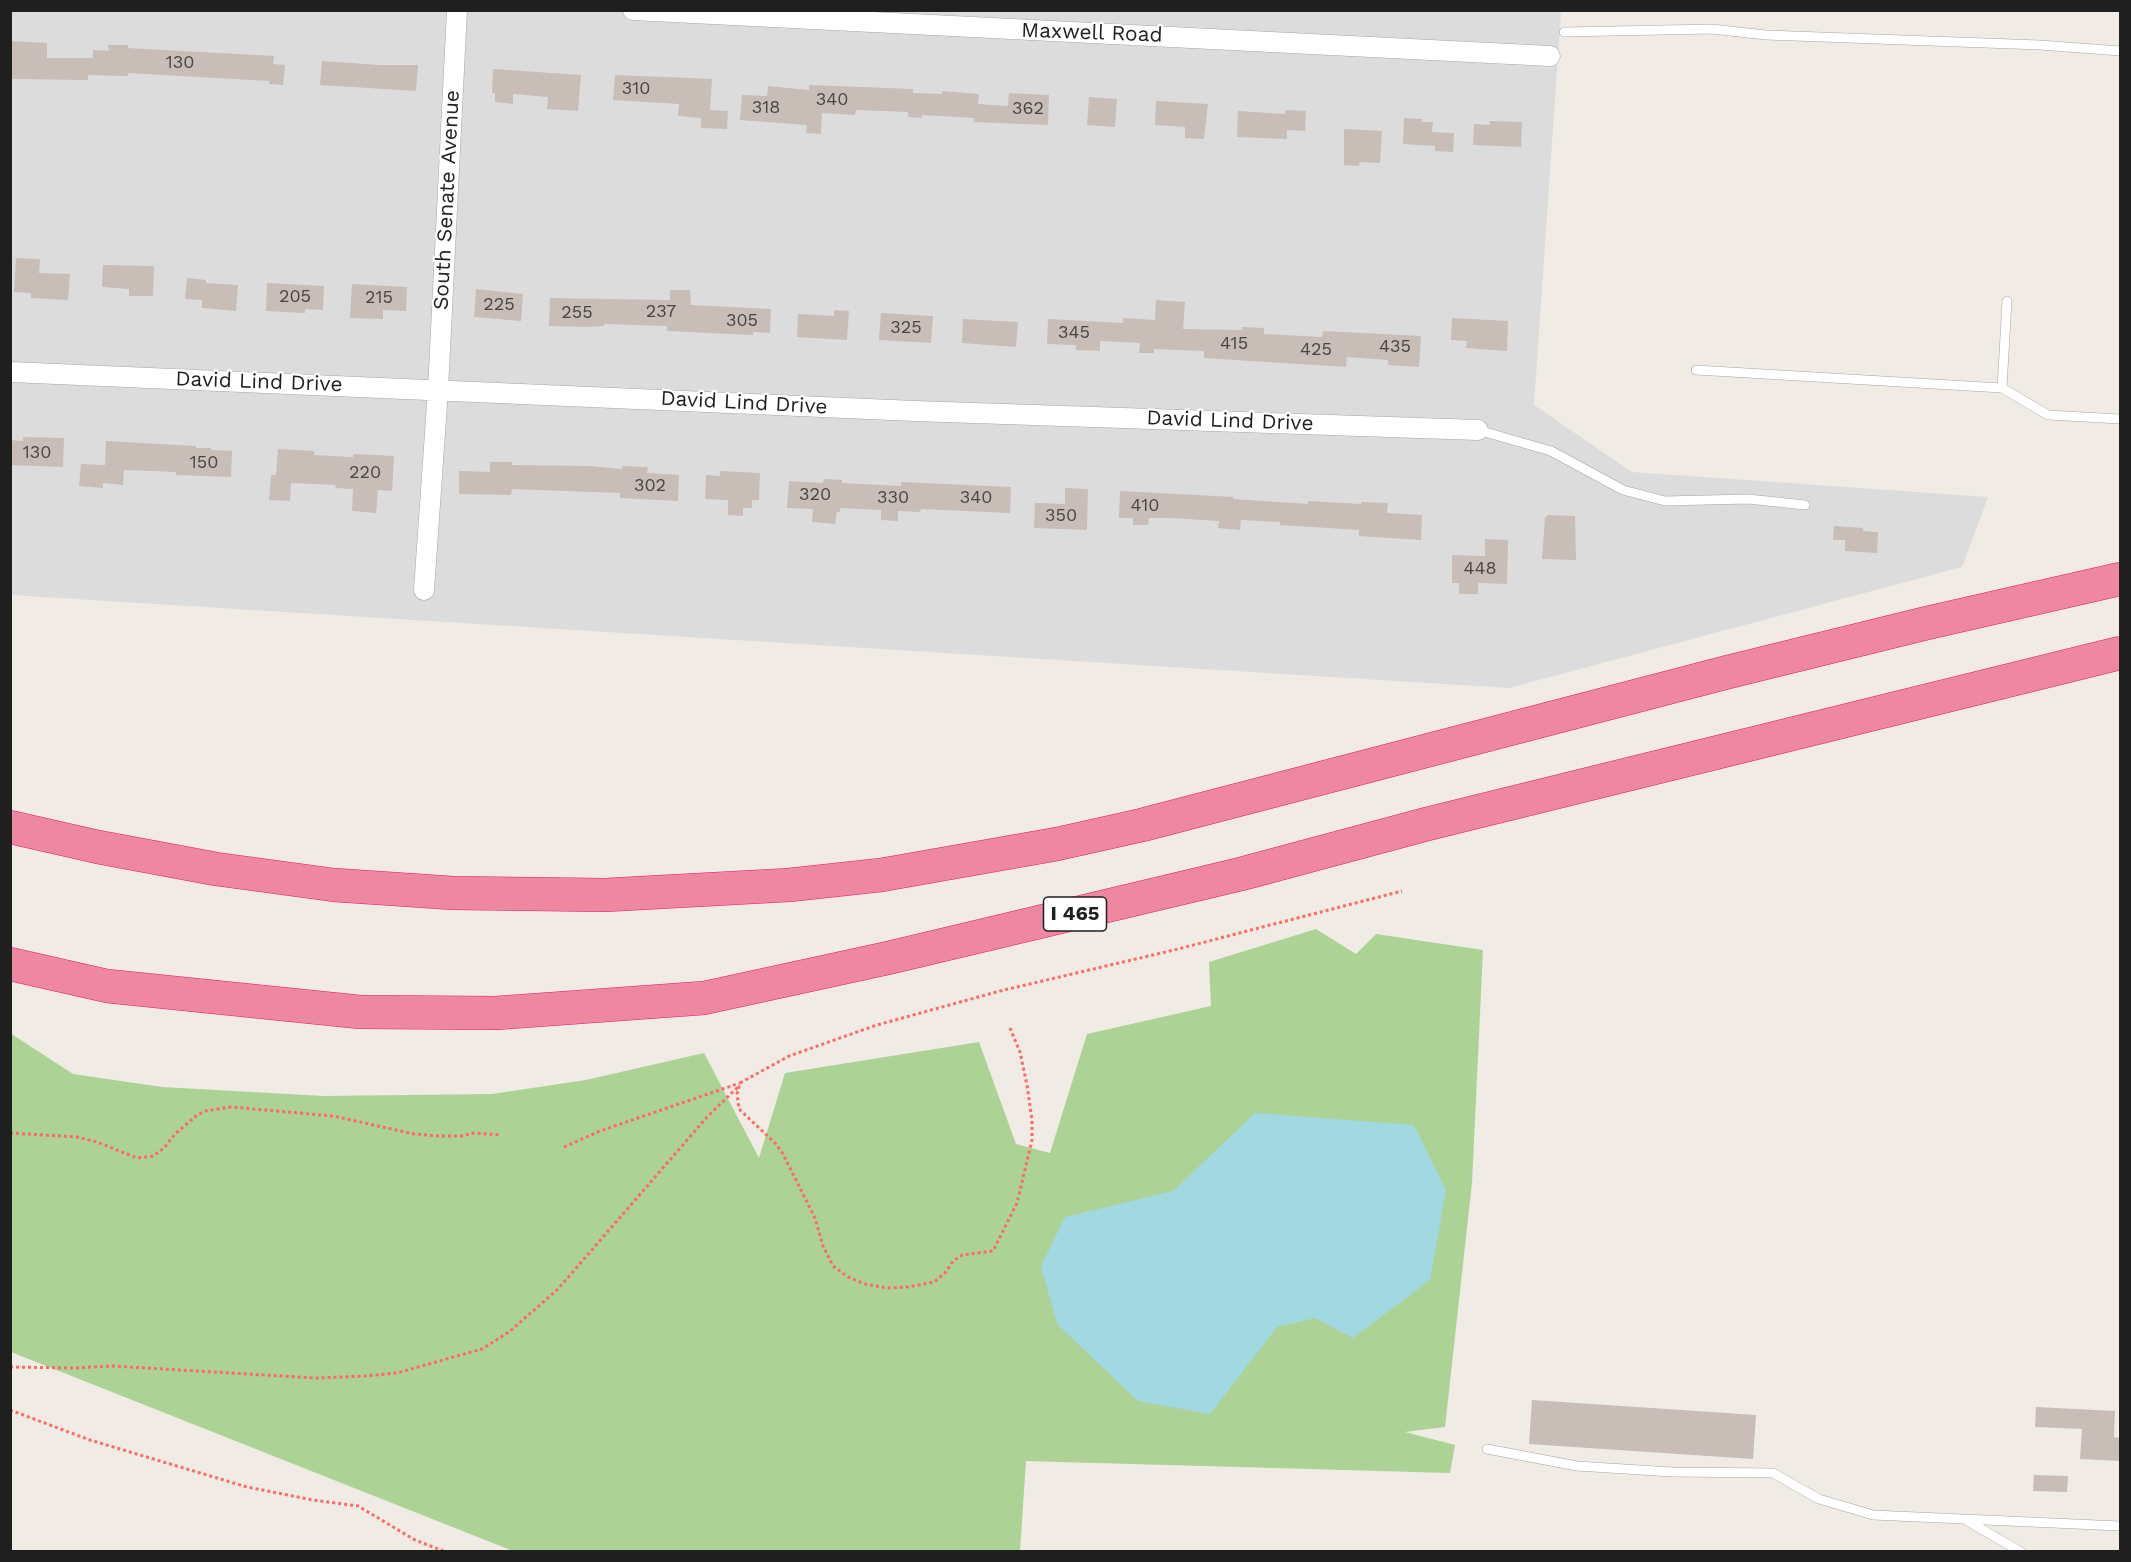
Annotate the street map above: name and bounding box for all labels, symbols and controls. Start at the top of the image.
street label: Maxwell Road [1021,18,1163,48]
house number: 130 [166,52,194,74]
house number: 310 [622,78,650,100]
street label: South Senate Avenue [429,89,465,311]
house number: 340 [816,89,848,111]
house number: 318 [752,97,780,119]
house number: 362 [1012,98,1044,120]
house number: 205 [279,286,311,308]
house number: 215 [365,287,393,309]
house number: 225 [483,294,515,316]
house number: 237 [646,301,676,323]
house number: 255 [561,302,593,324]
house number: 305 [726,310,758,332]
house number: 325 [890,317,922,339]
house number: 345 [1058,322,1090,344]
house number: 415 [1220,333,1248,355]
house number: 435 [1379,336,1411,358]
house number: 425 [1300,339,1332,361]
street label: David Lind Drive [175,366,343,398]
street label: David Lind Drive [660,386,828,420]
street label: David Lind Drive [1146,405,1314,437]
house number: 130 [23,442,51,464]
house number: 150 [190,452,218,474]
house number: 220 [349,462,381,484]
house number: 302 [634,475,666,497]
house number: 320 [799,484,831,506]
house number: 330 [877,487,909,509]
house number: 340 [960,487,992,509]
house number: 410 [1131,495,1159,517]
house number: 350 [1045,505,1077,527]
house number: 448 [1463,558,1497,580]
road number: I 465 [1044,897,1106,931]

